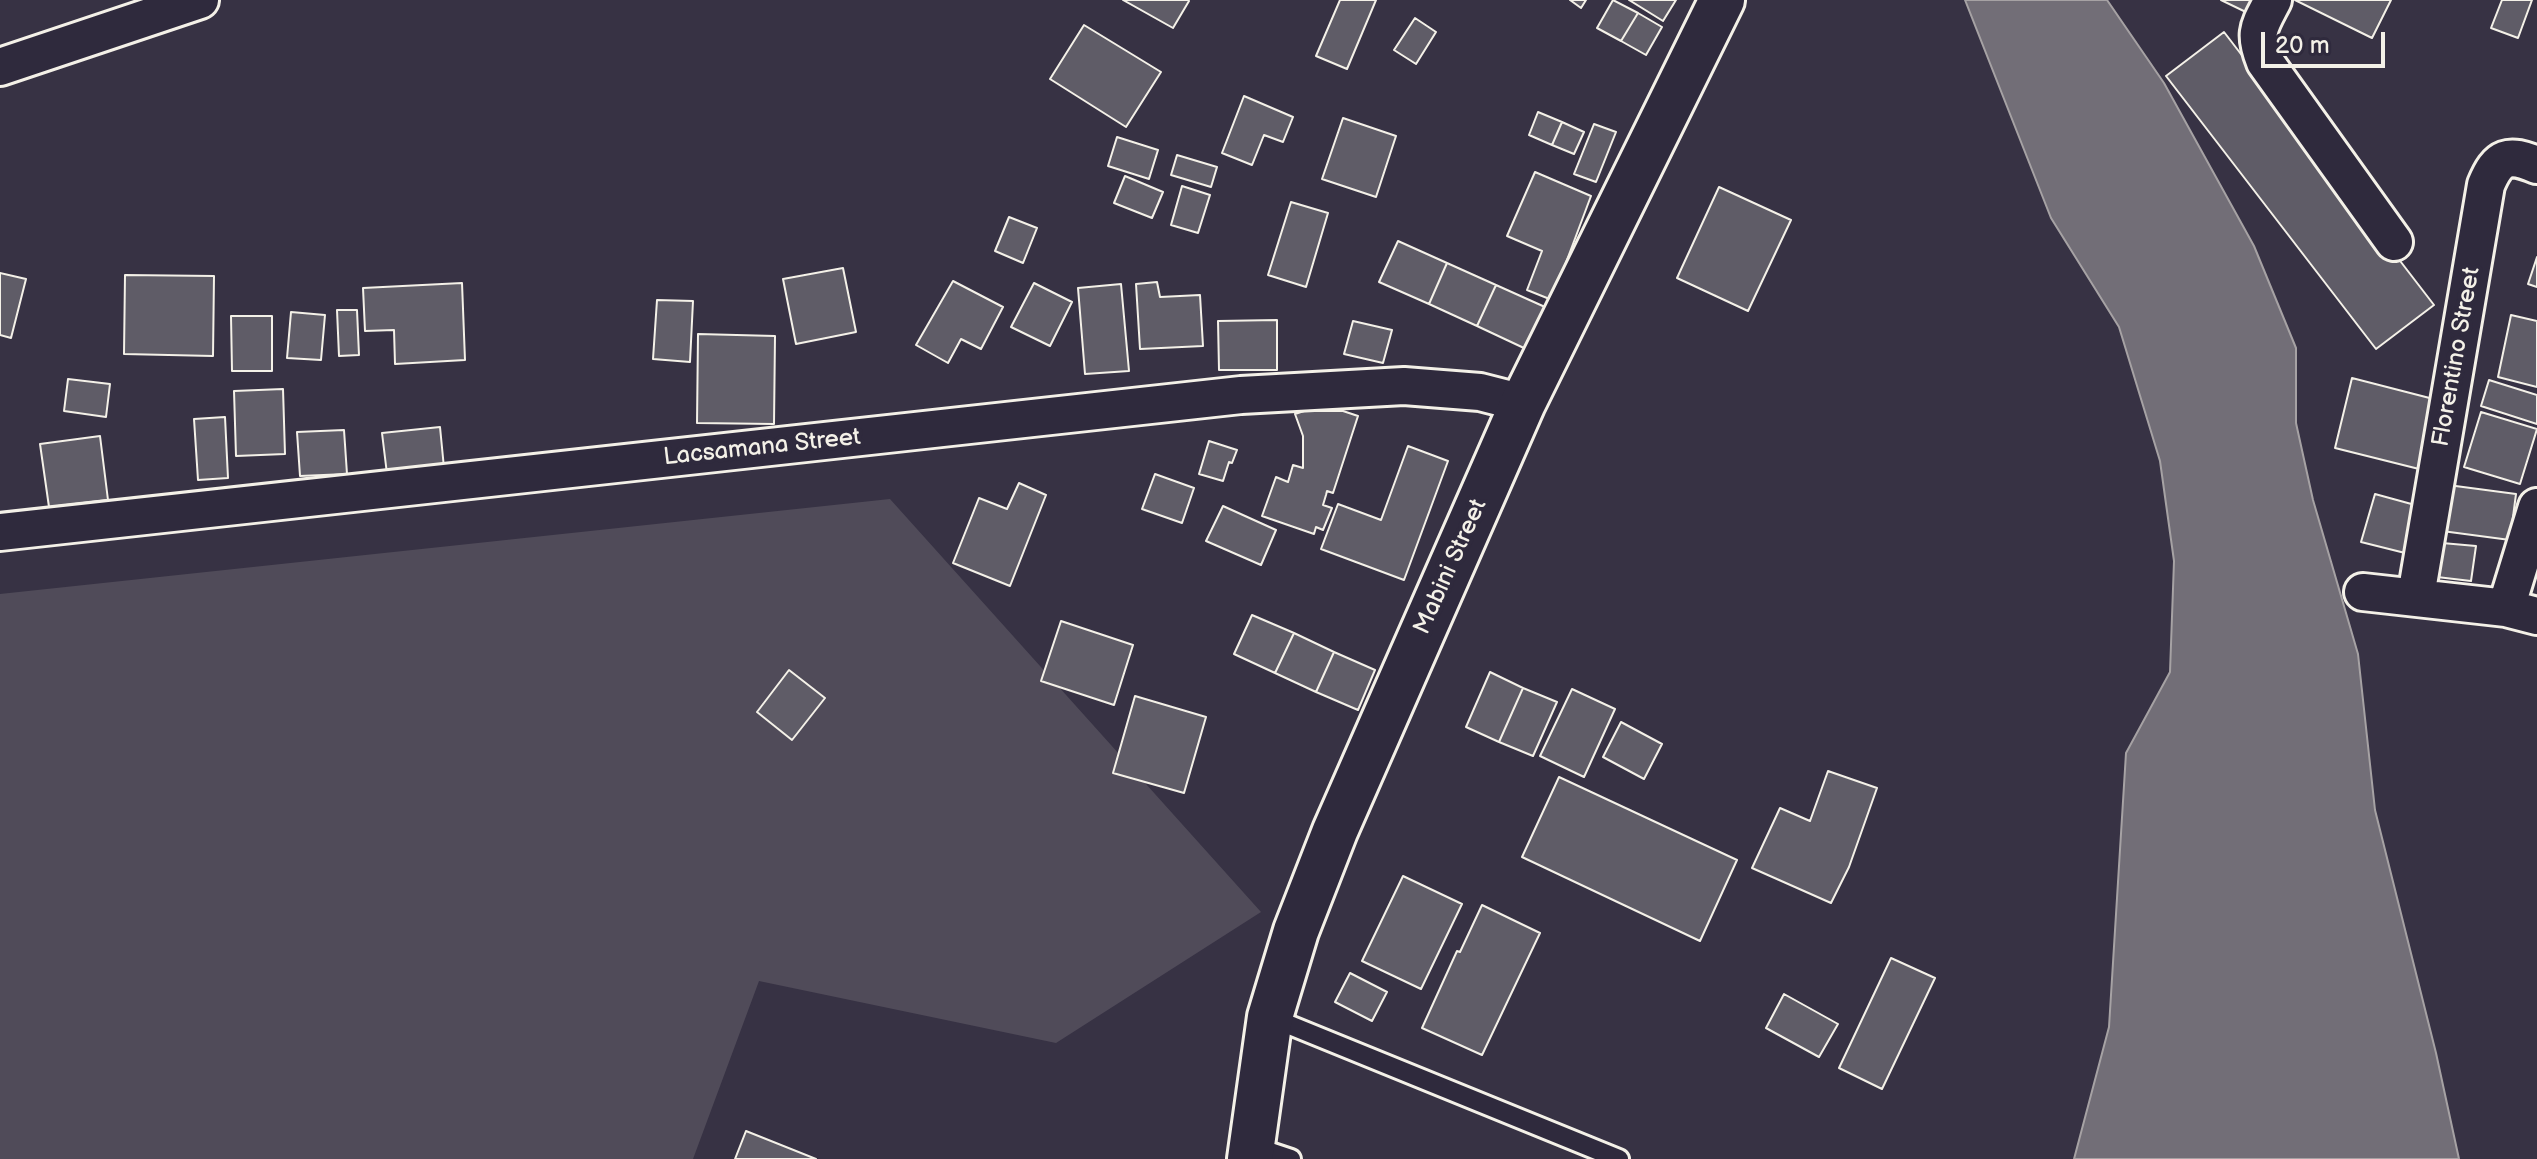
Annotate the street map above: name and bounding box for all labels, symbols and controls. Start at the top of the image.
scale bar [2265,16,2389,66]
text: 20 m [2275,31,2330,60]
street label: Florentino Street [2427,265,2487,449]
street label: Lacsamana Street [662,423,862,473]
street label: Mabini Street [1408,495,1494,639]

